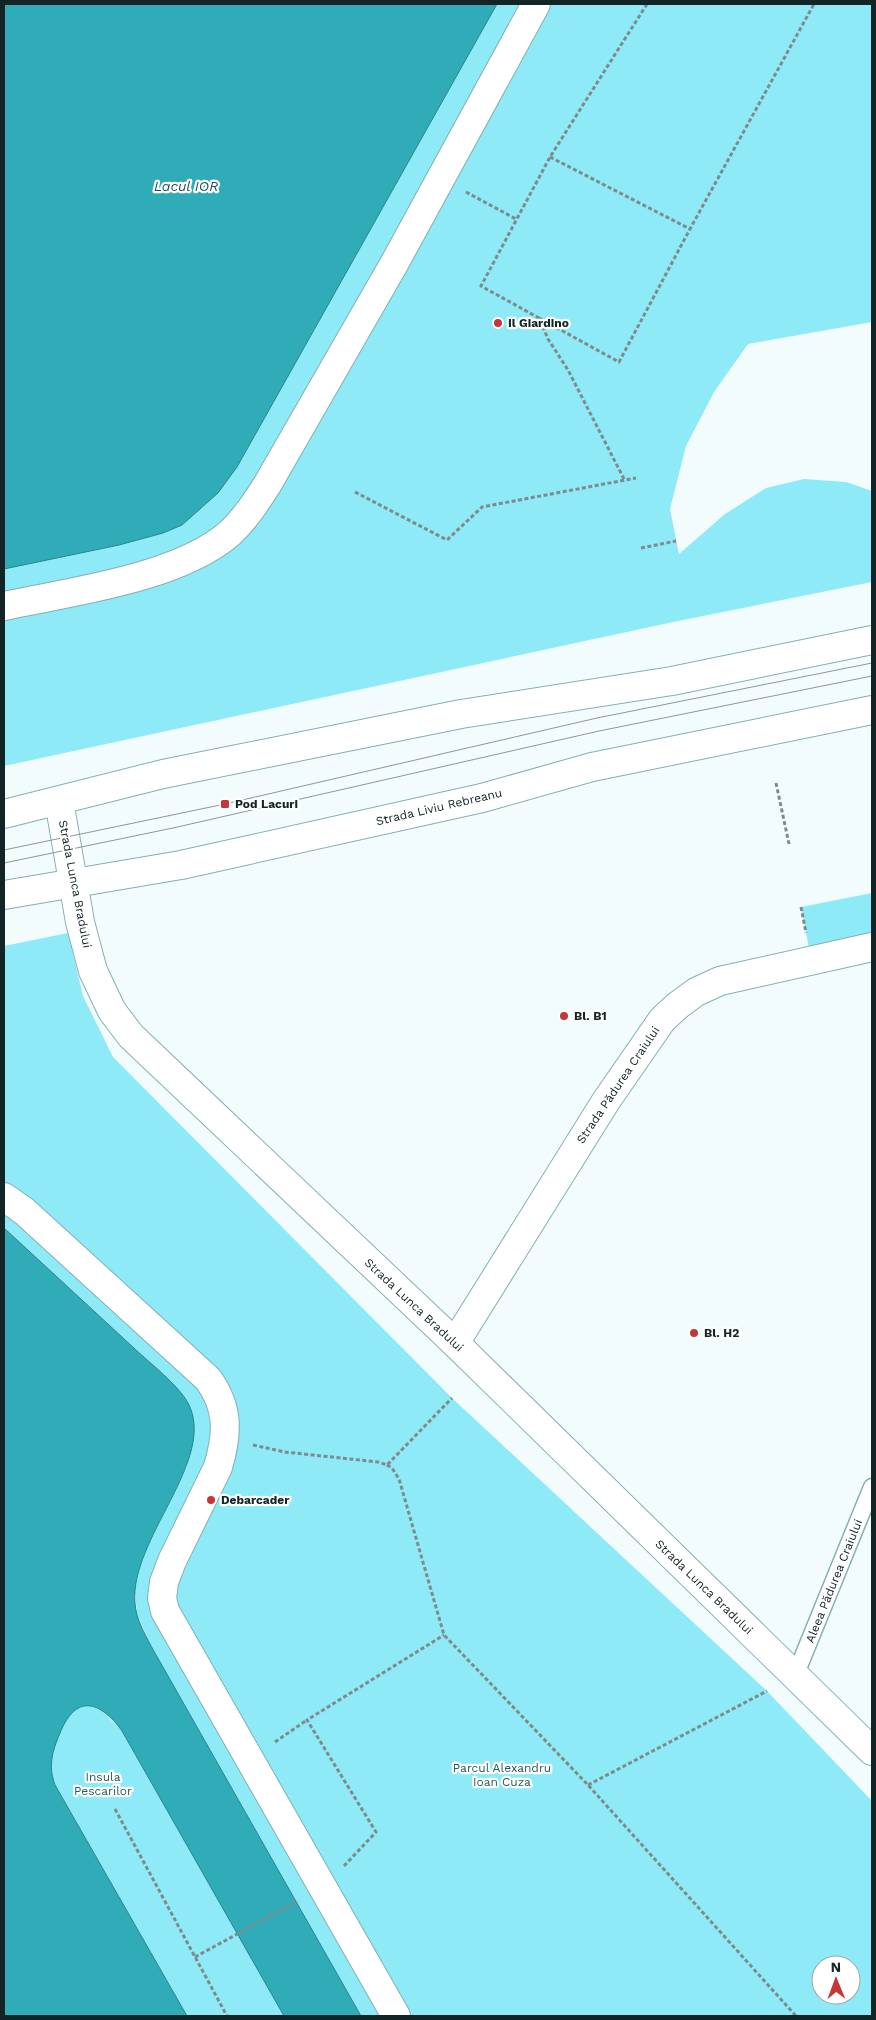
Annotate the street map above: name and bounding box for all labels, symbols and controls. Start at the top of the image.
water label: Lacul IOR [154,178,218,194]
place label: Il Giardino [508,316,569,330]
marker: Il Giardino [492,317,504,329]
street label: Strada Liviu Rebreanu [375,786,503,828]
place label: Pod Lacuri [235,797,298,811]
marker: Pod Lacuri [219,798,231,810]
street label: Strada Lunca Bradului [56,819,94,949]
place label: Bl. B1 [574,1009,607,1023]
marker: Bl. B1 [558,1010,570,1022]
street label: Strada Pădurea Craiului [574,1024,662,1146]
street label: Strada Lunca Bradului [362,1256,466,1354]
place label: Bl. H2 [704,1326,739,1340]
marker: Bl. H2 [688,1327,700,1339]
place label: Debarcader [221,1493,290,1507]
marker: Debarcader [205,1494,217,1506]
street label: Aleea Pădurea Craiului [803,1517,865,1645]
street label: Strada Lunca Bradului [652,1537,756,1637]
park label: Parcul Alexandru Ioan Cuza [453,1761,551,1789]
park label: Insula Pescarilor [74,1770,132,1798]
north arrow [811,1955,861,2005]
text: N [830,1959,841,1975]

